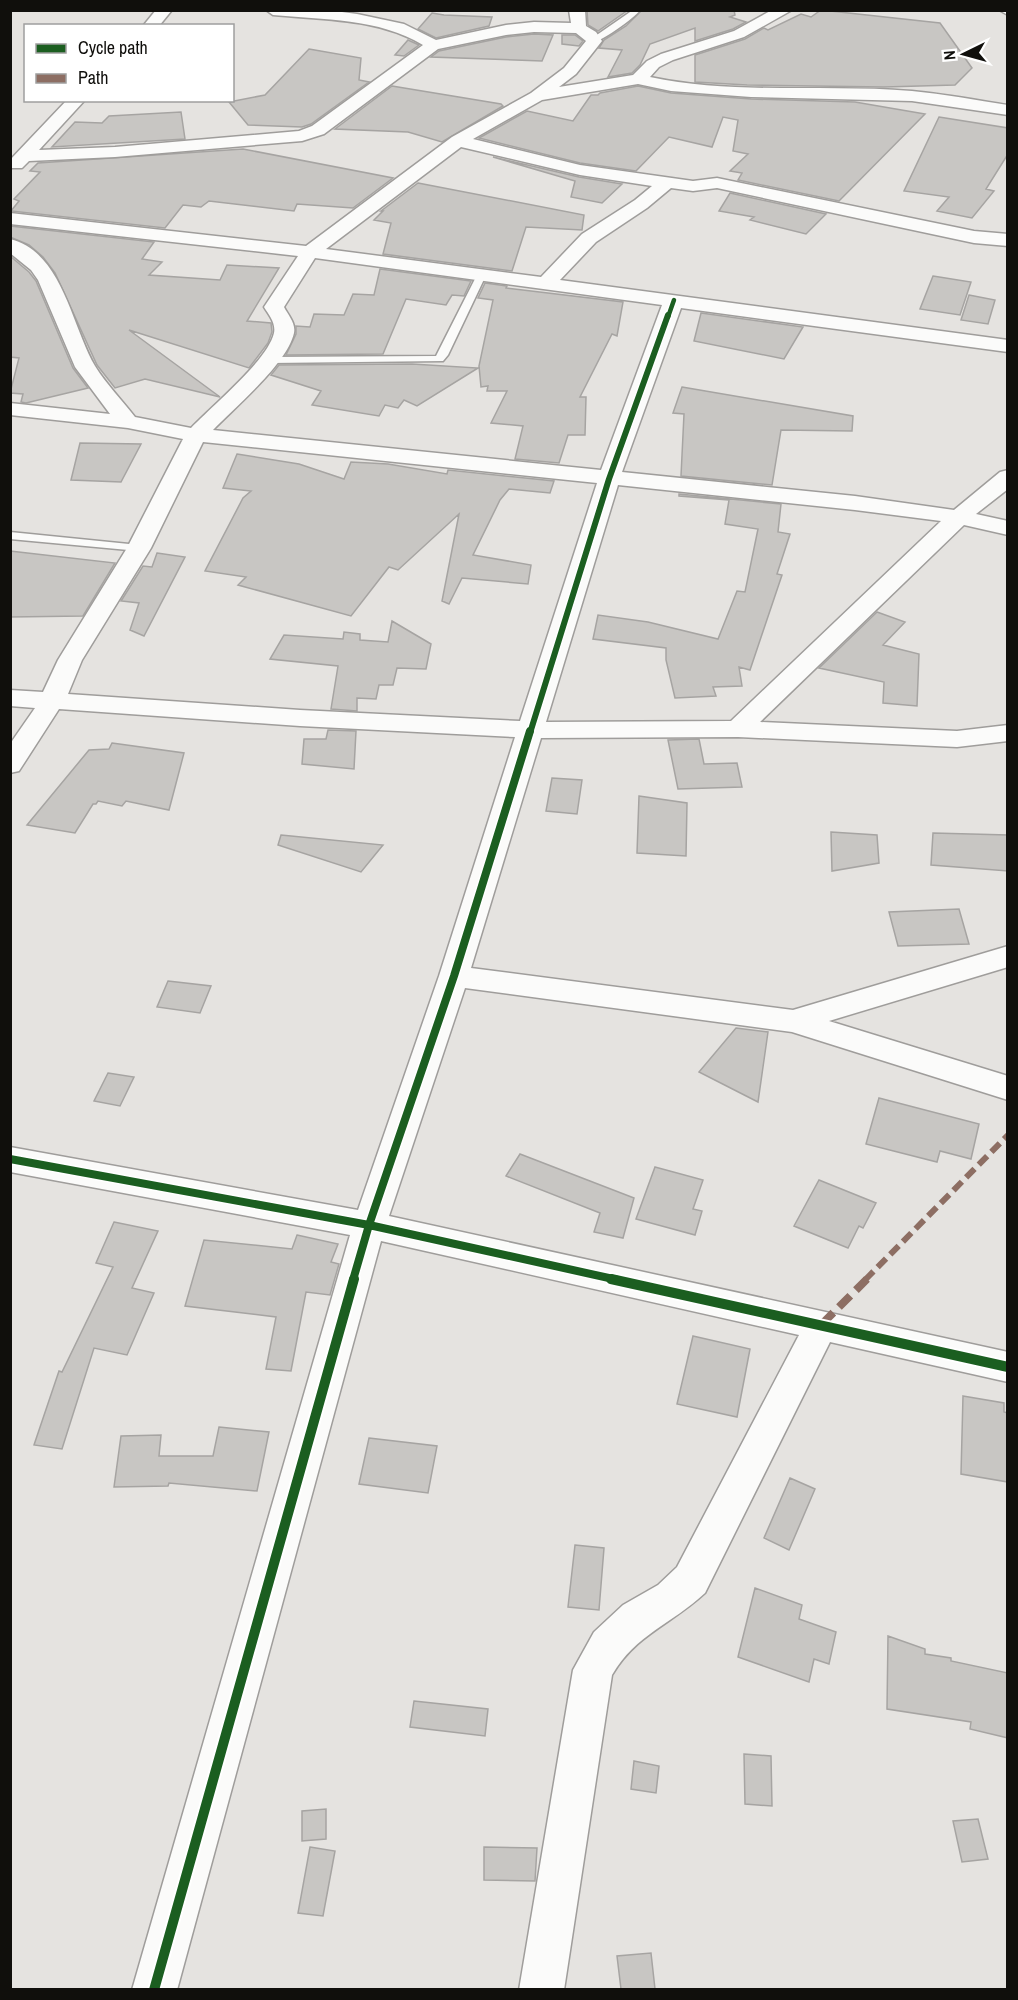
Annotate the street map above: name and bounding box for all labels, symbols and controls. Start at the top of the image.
legend [24,24,234,102]
north arrow [934,24,994,84]
text: Cycle path [78,35,148,60]
text: N [938,50,960,61]
text: Path [78,65,108,90]

